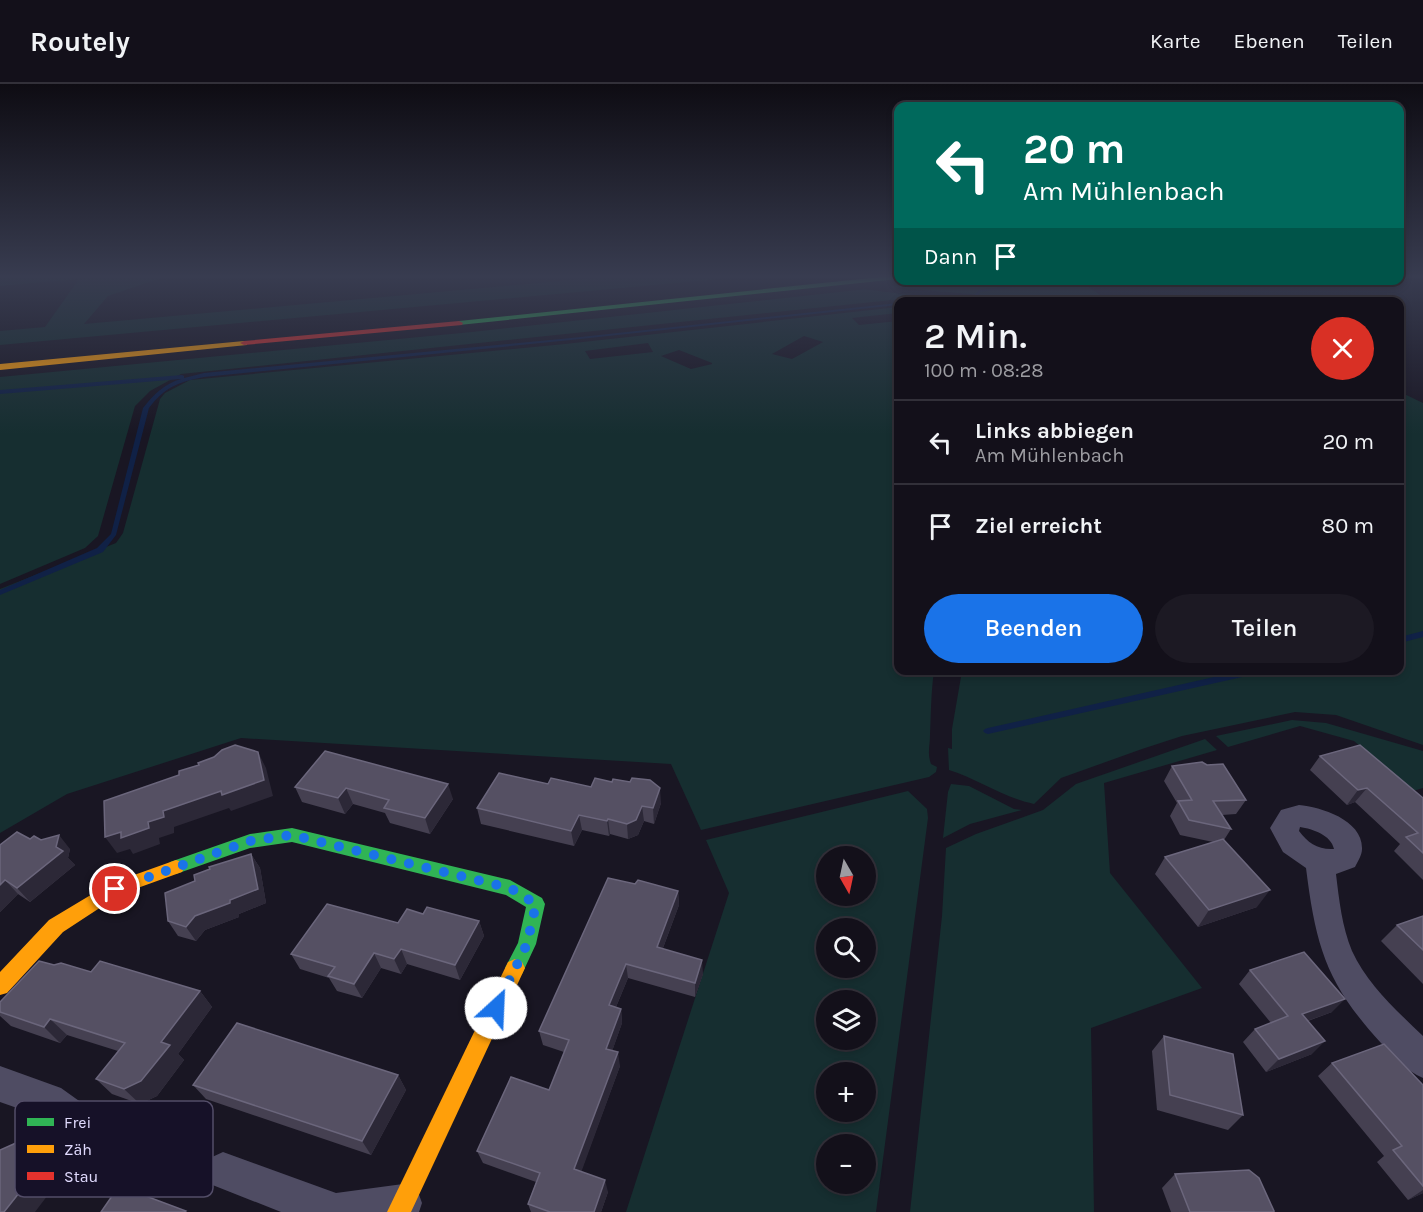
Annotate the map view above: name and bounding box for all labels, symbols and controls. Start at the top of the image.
text: Routely [30,25,130,58]
text: Karte [1150,29,1201,53]
text: Ebenen [1234,29,1305,53]
text: Teilen [1338,29,1393,53]
text: 20 m [1023,124,1125,174]
icon: left [924,126,1002,204]
text: Am Mühlenbach [1023,175,1225,207]
icon: arrive [989,240,1022,273]
text: Dann [924,244,977,270]
text: 2 Min. [924,315,1027,357]
button: close [1311,317,1374,380]
text: 100 m · 08:28 [924,359,1044,382]
text: Links abbiegen [975,418,1134,444]
icon: left [924,426,957,459]
text: 20 m [1322,429,1374,455]
text: Am Mühlenbach [975,444,1124,467]
icon: arrive [924,510,957,543]
text: Ziel erreicht [975,513,1102,539]
text: 80 m [1322,513,1374,539]
button: Beenden [924,594,1143,663]
button: Teilen [1155,594,1374,663]
north arrow [816,846,876,906]
map controls [816,846,876,1194]
pin [89,863,140,914]
icon: arrive [98,872,131,905]
button: search [816,918,876,978]
position arrow [464,976,528,1040]
button: layers [816,990,876,1050]
button: + [816,1062,876,1122]
legend [15,1101,213,1197]
text: Frei [64,1113,91,1132]
button: − [816,1134,876,1194]
text: Zäh [64,1140,92,1159]
text: Stau [64,1167,98,1186]

